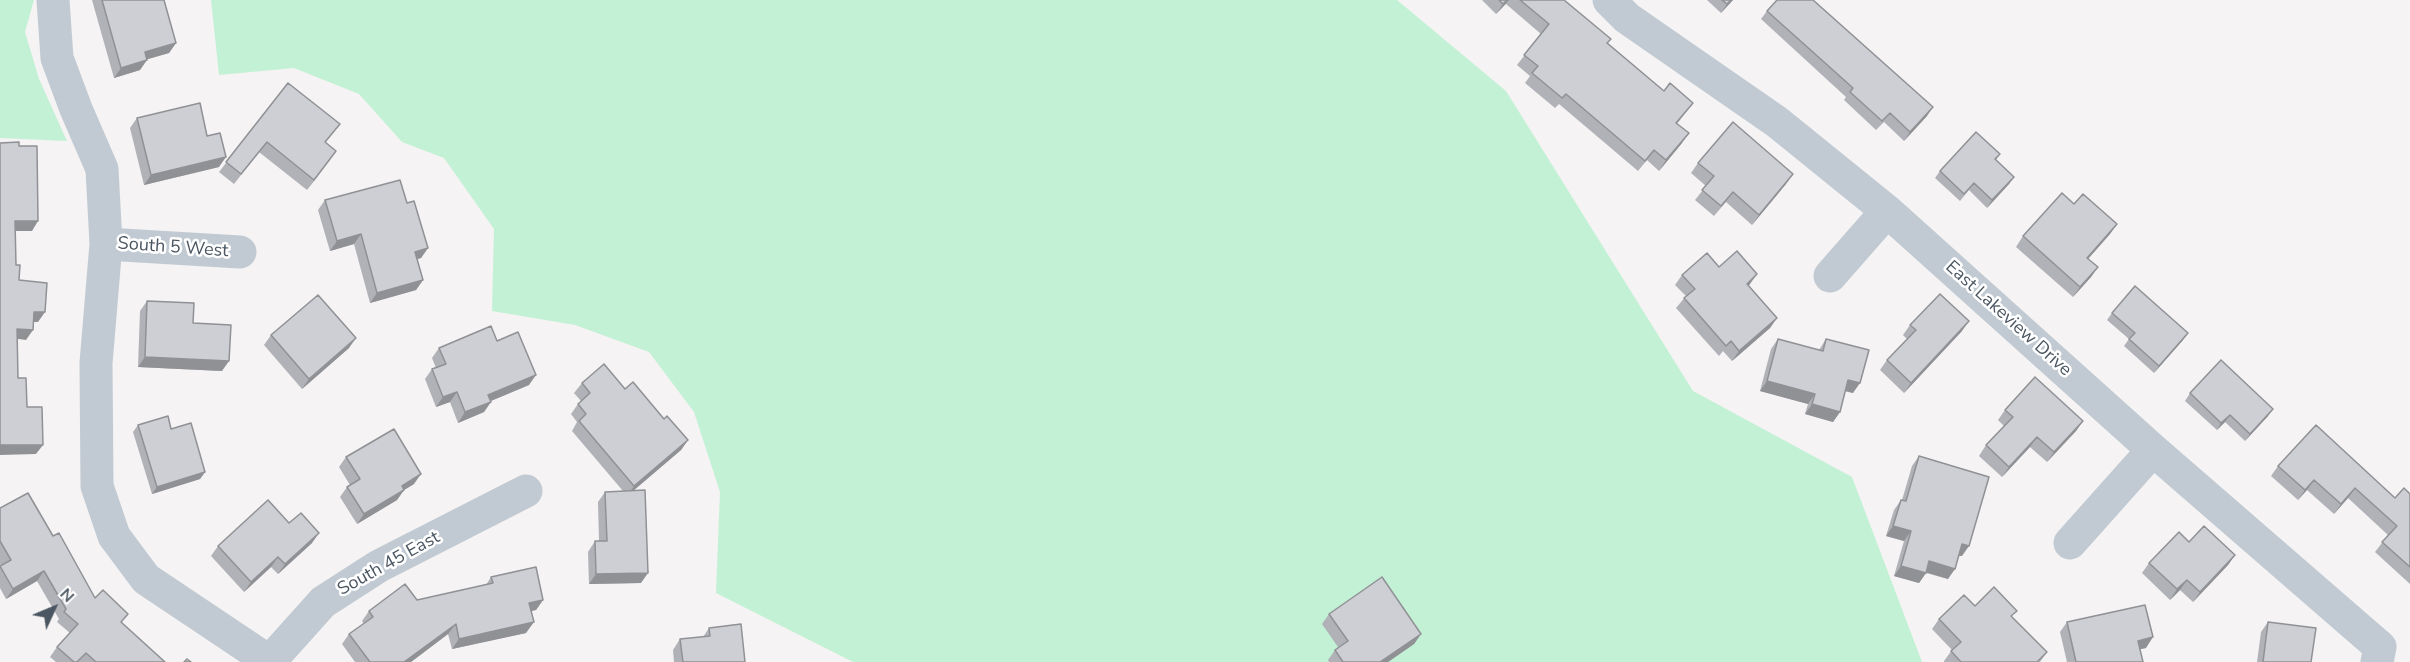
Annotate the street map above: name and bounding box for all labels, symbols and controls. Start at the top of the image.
street label: South 5 West [117,233,229,263]
street label: East Lakeview Drive [1940,257,2076,381]
street label: South 45 East [334,527,444,601]
north arrow [24,578,84,638]
text: N [55,584,79,607]

